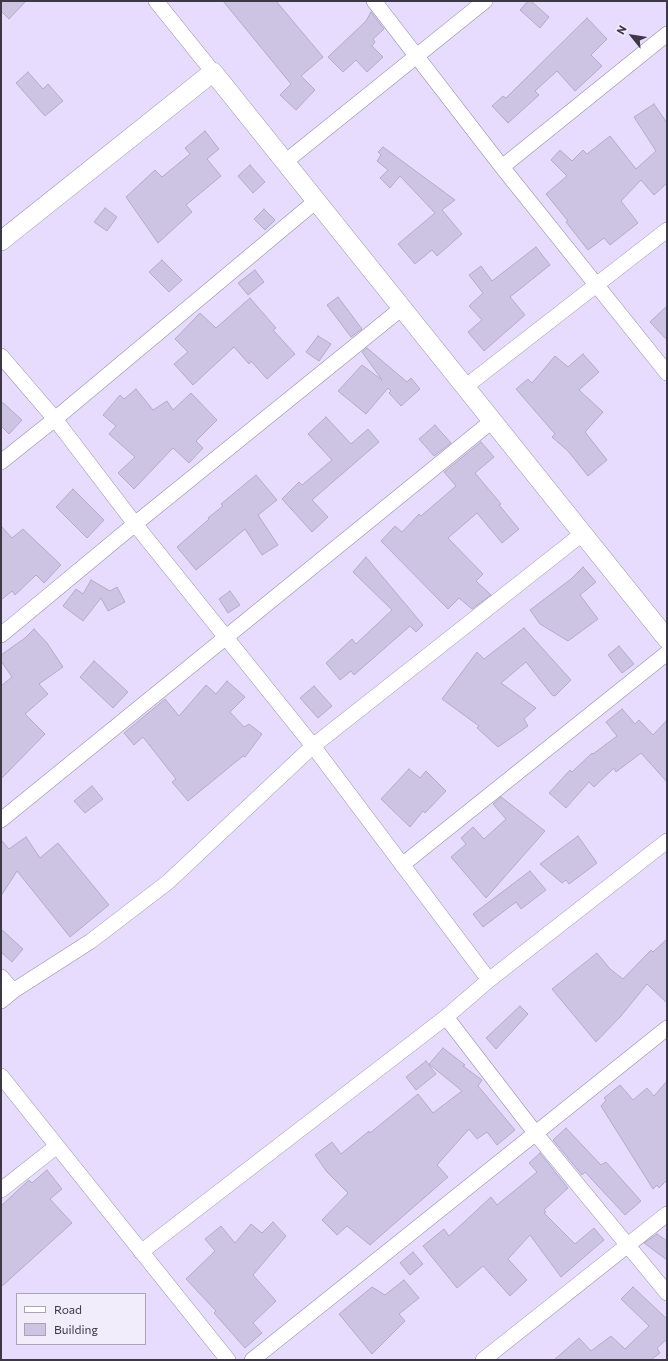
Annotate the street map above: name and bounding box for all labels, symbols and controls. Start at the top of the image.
north arrow [612,16,652,56]
text: N [613,23,629,37]
legend [16,1293,146,1345]
text: Road [54,1302,82,1316]
text: Building [54,1322,98,1336]

